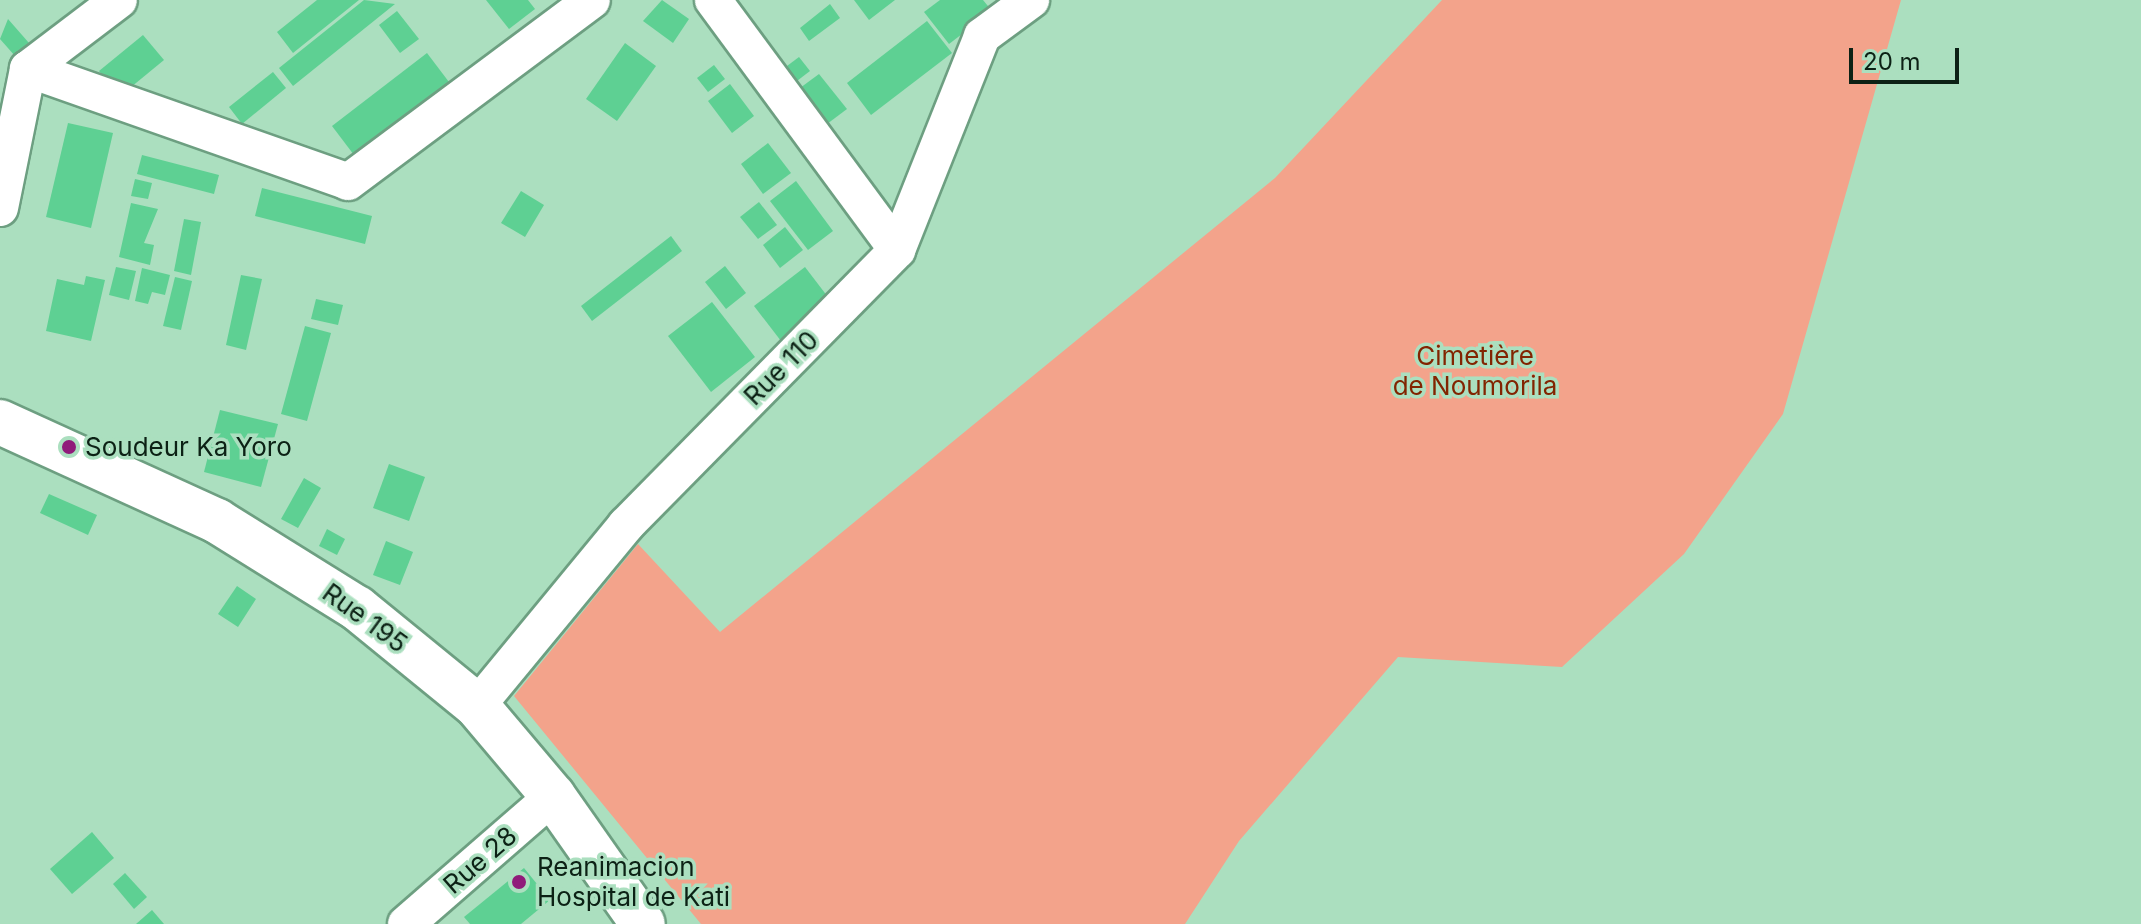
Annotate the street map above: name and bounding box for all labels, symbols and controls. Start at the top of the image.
scale bar [1853,32,1963,82]
text: 20 m [1863,47,1921,76]
street label: Rue 110 [737,324,825,412]
park label: Cimetière de Noumorila [1393,340,1557,402]
place label: Soudeur Ka Yoro [85,431,292,463]
marker: Soudeur Ka Yoro [60,438,78,456]
street label: Rue 195 [317,577,413,659]
street label: Rue 28 [437,820,523,900]
place label: Reanimacion Hospital de Kati [537,851,730,912]
marker: Reanimacion Hospital de Kati [508,871,530,893]

